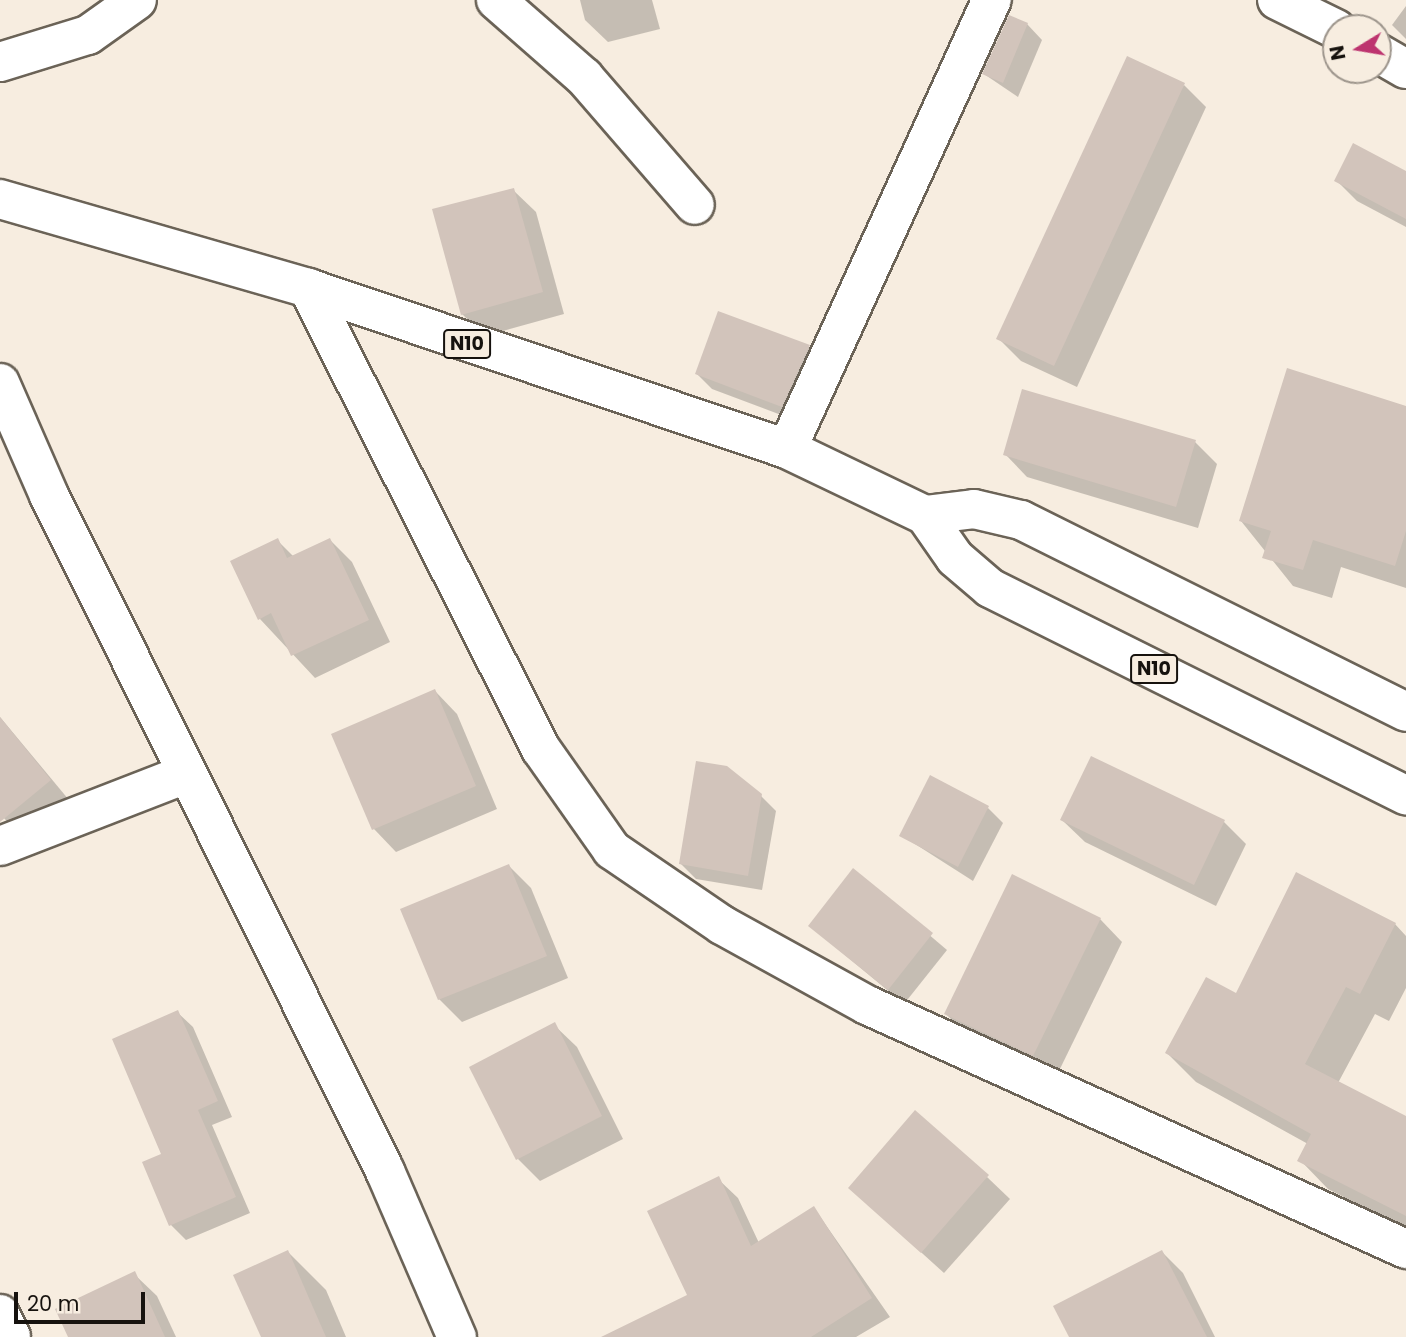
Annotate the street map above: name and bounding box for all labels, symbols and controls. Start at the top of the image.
north arrow [1322,14,1392,84]
text: N [1323,43,1352,62]
road number: N10 [442,328,491,360]
road number: N10 [1130,654,1178,684]
scale bar [18,1278,149,1322]
text: 20 m [27,1289,80,1318]

